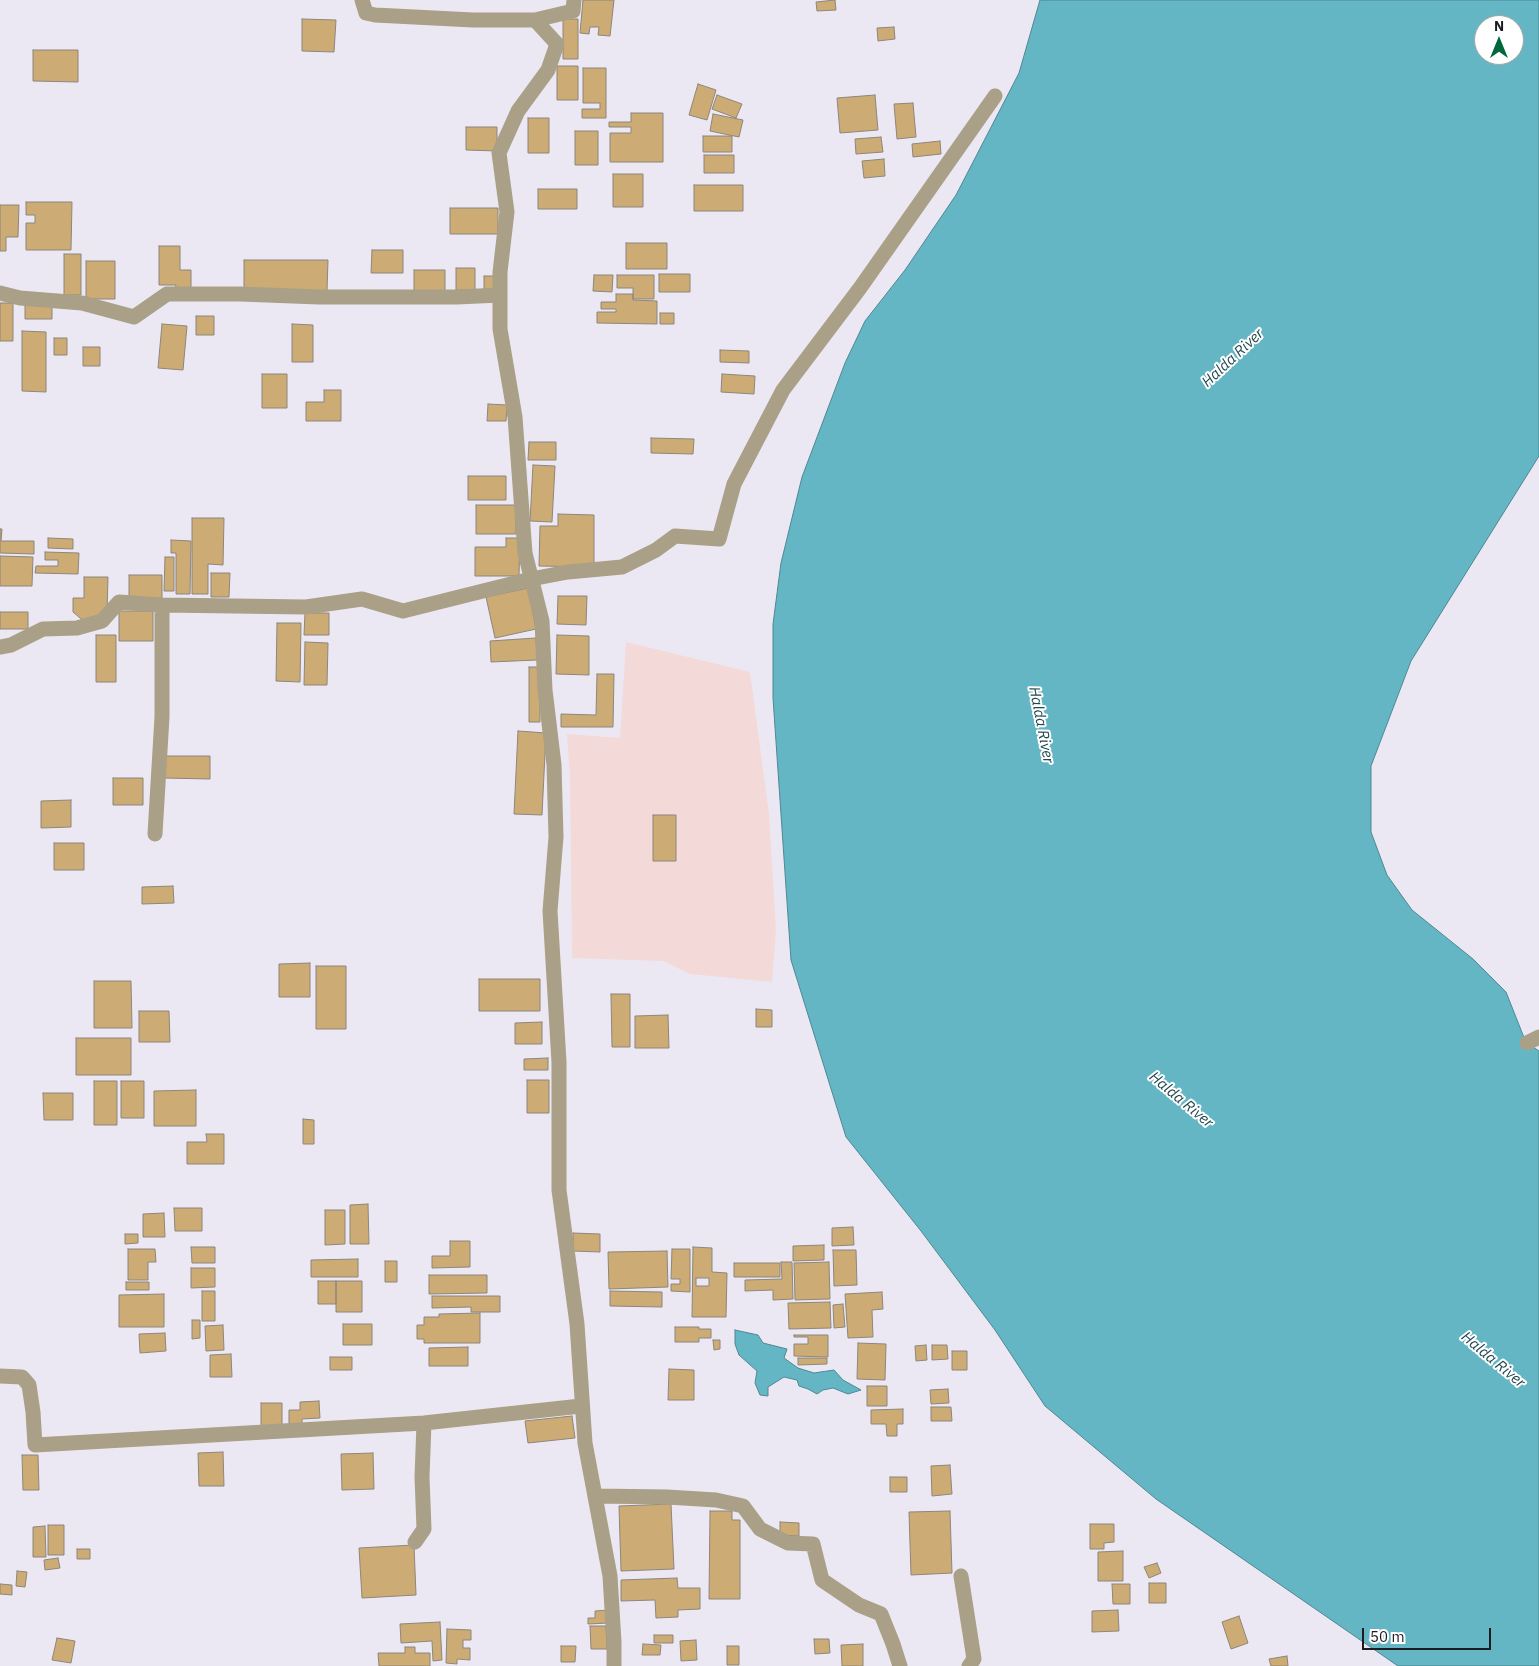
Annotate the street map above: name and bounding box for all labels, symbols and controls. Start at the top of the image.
north arrow [1474,15,1524,65]
text: N [1494,17,1504,35]
water label: Halda River [1198,325,1268,391]
water label: Halda River [1025,685,1057,765]
water label: Halda River [1145,1068,1217,1132]
water label: Halda River [1457,1328,1529,1392]
scale bar [1364,1618,1493,1650]
text: 50 m [1370,1627,1405,1646]

